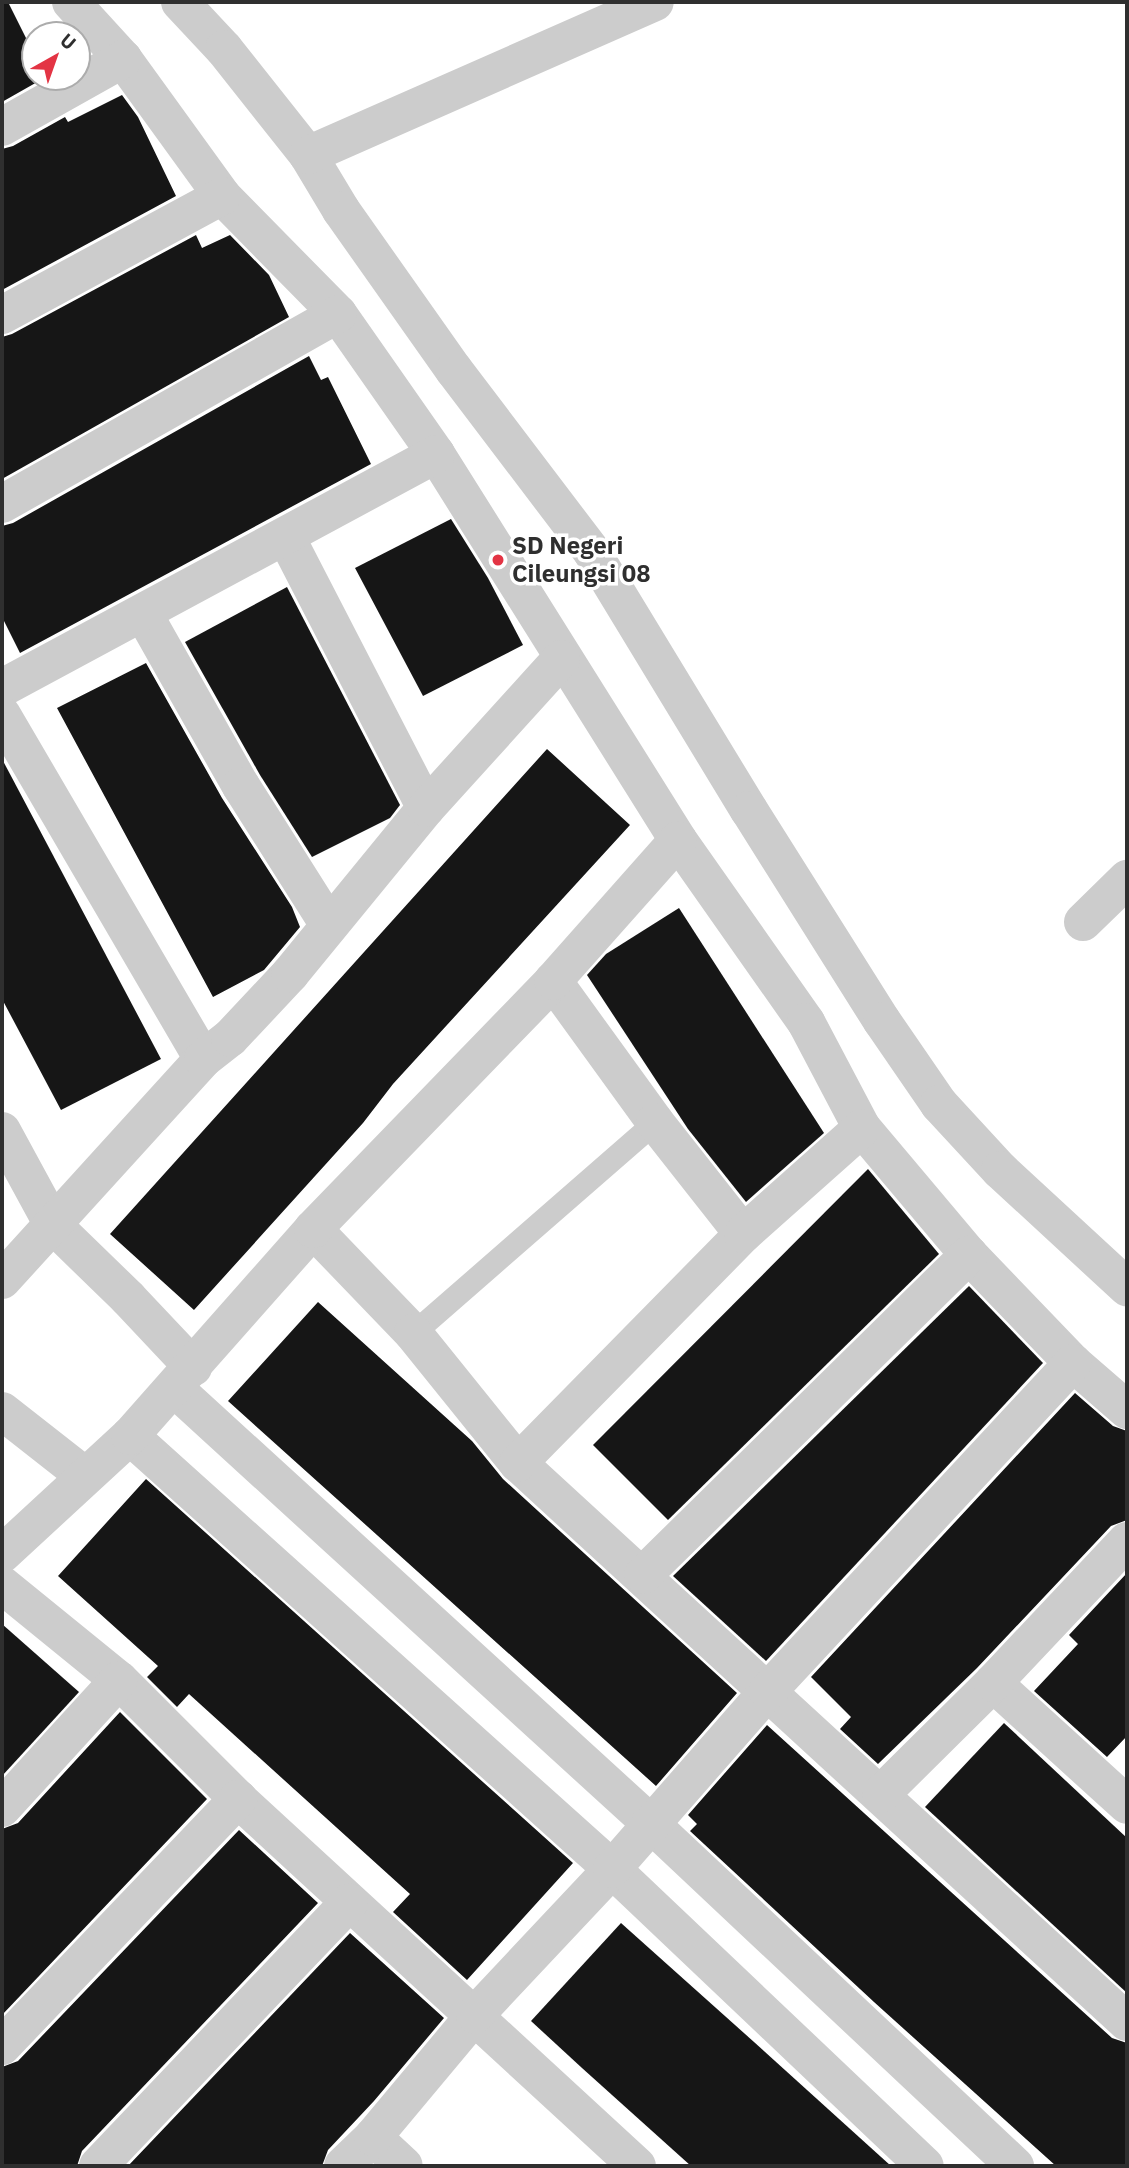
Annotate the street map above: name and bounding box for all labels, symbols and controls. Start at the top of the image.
north arrow [21,21,91,91]
text: U [55,28,81,55]
place label: SD Negeri Cileungsi 08 [512,532,651,588]
marker: SD Negeri Cileungsi 08 [490,552,506,568]

